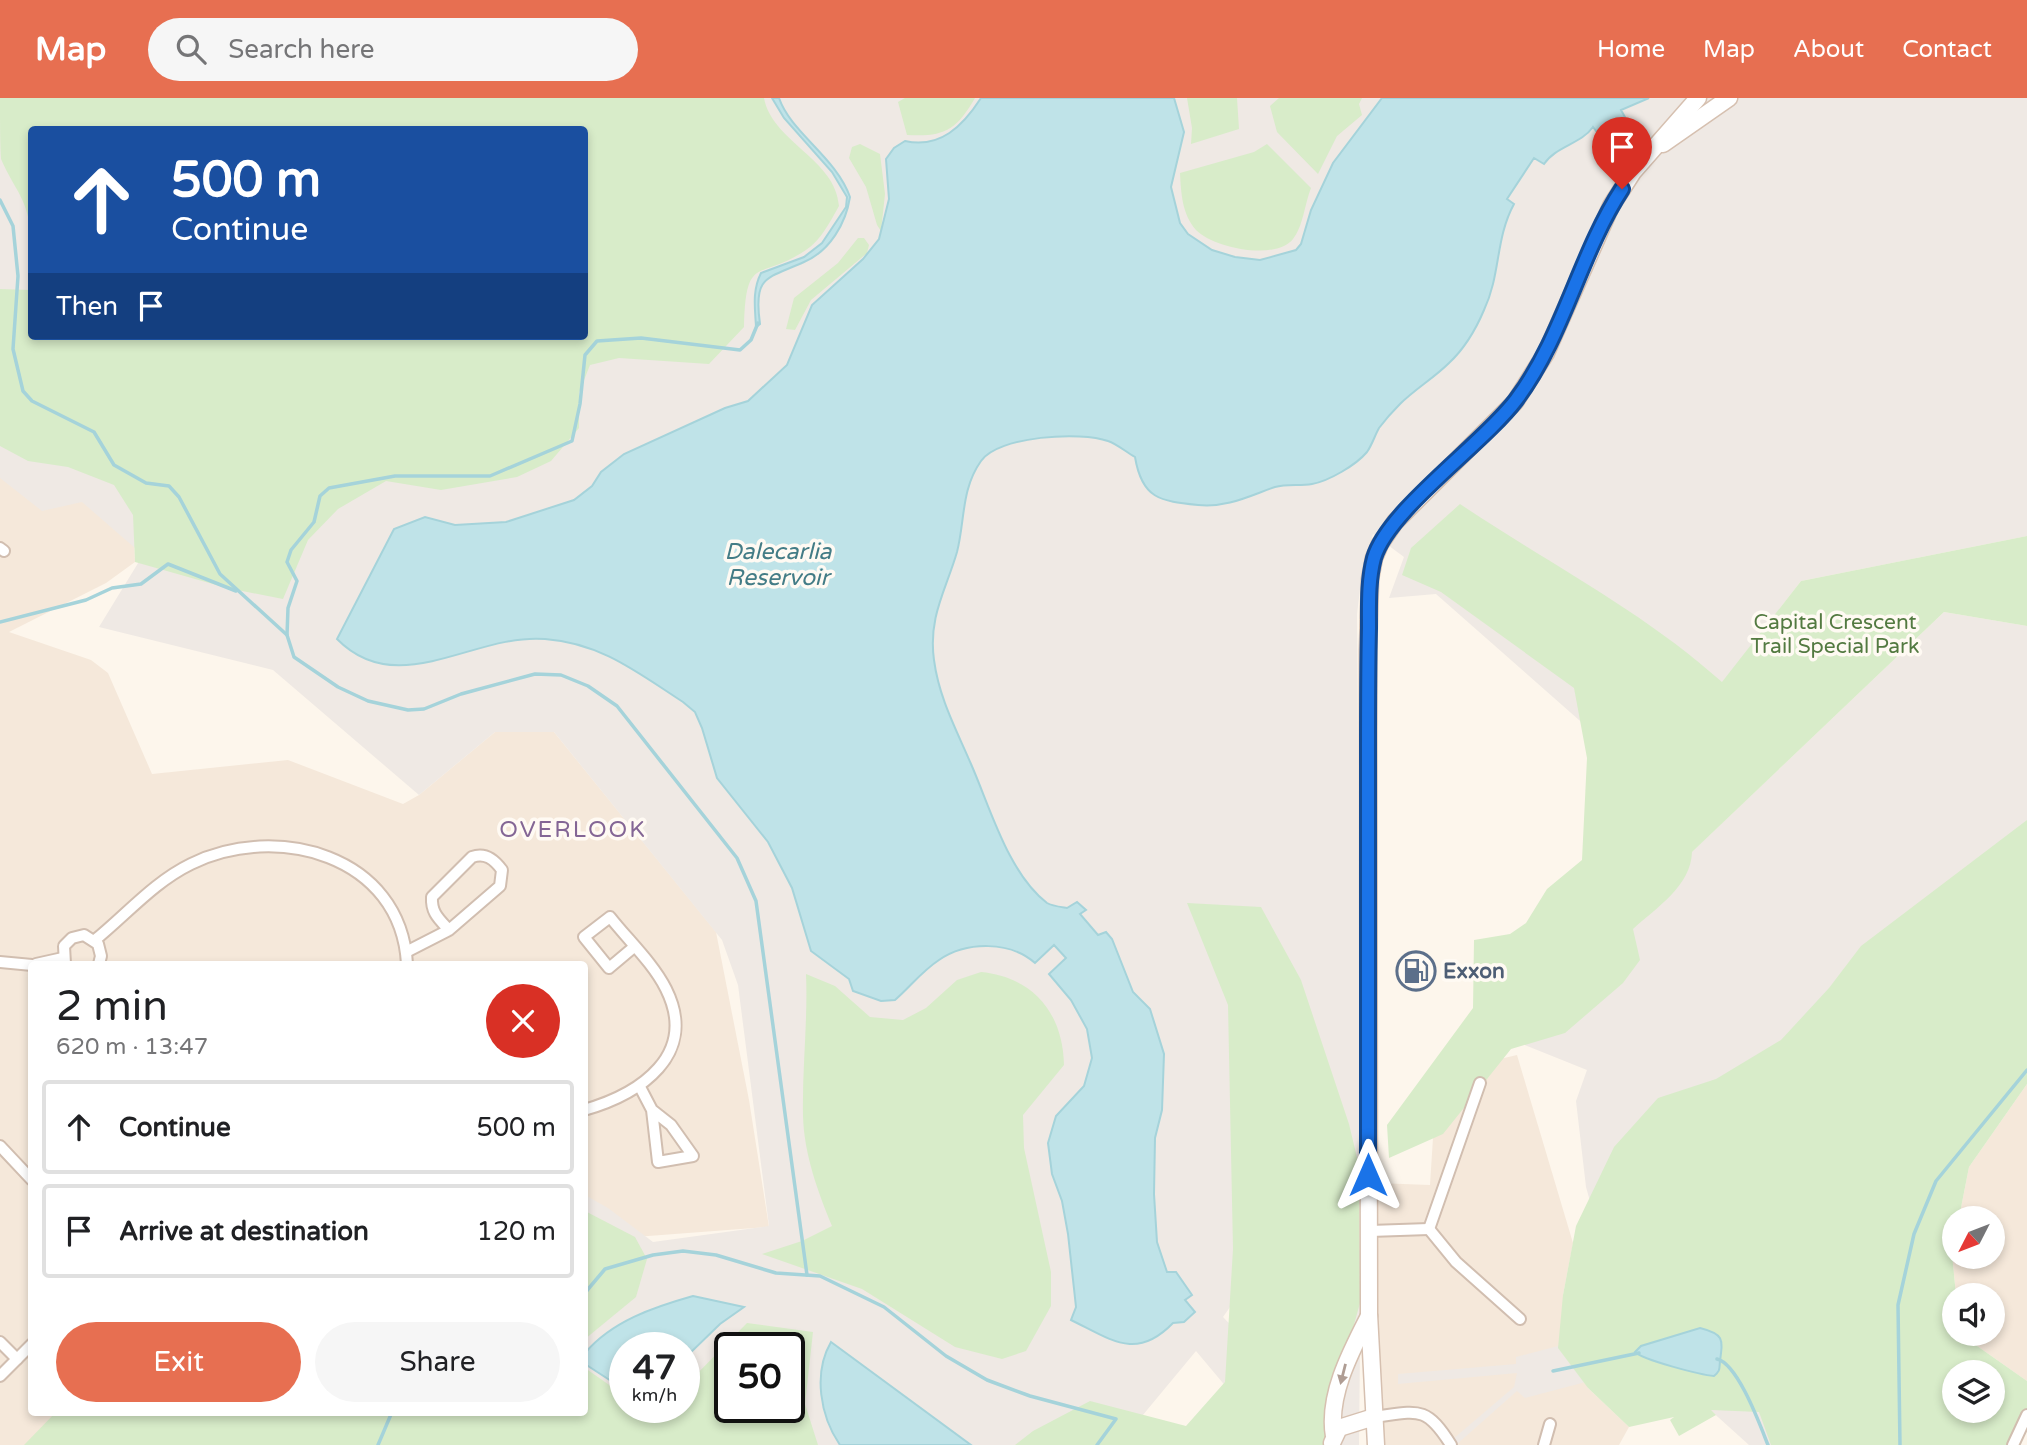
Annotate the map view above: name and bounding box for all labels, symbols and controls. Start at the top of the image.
search box [148,18,638,81]
text: Map [35,30,106,69]
icon: search [172,30,210,68]
text: Search here [228,34,374,65]
text: Home [1597,35,1665,64]
text: Map [1703,35,1755,64]
text: About [1793,35,1864,64]
text: Contact [1902,35,1992,64]
pin [1592,117,1652,189]
icon: arrive [1603,128,1641,166]
text: 500 m [171,151,321,210]
icon: ahead [56,154,147,245]
text: Continue [171,211,308,249]
icon: arrive [132,287,170,325]
text: Then [56,291,118,322]
water label: Dalecarlia Reservoir [724,538,833,592]
park label: Capital Crescent Trail Special Park [1751,610,1919,659]
district label: OVERLOOK [499,816,647,844]
fuel station icon: Exxon [1395,950,1437,992]
place label: Exxon [1443,959,1505,984]
text: 2 min [56,981,168,1032]
button: close [486,984,560,1058]
text: 620 m · 13:47 [56,1033,208,1061]
icon: ahead [60,1108,98,1146]
text: Continue [119,1112,231,1143]
text: 500 m [476,1112,556,1143]
position arrow [1331,1138,1405,1212]
north arrow [1942,1206,2006,1269]
map controls [1942,1206,2005,1423]
icon: arrive [60,1212,98,1250]
text: Arrive at destination [119,1216,369,1247]
text: 120 m [476,1216,556,1247]
button: sound [1942,1283,2005,1346]
button: Exit [56,1322,301,1402]
button: Share [315,1322,560,1402]
speed limit sign: 50 [714,1332,805,1423]
text: 47 [633,1347,676,1389]
button: layers [1942,1360,2005,1423]
one-way arrow [1337,1363,1348,1385]
text: km/h [632,1384,677,1406]

